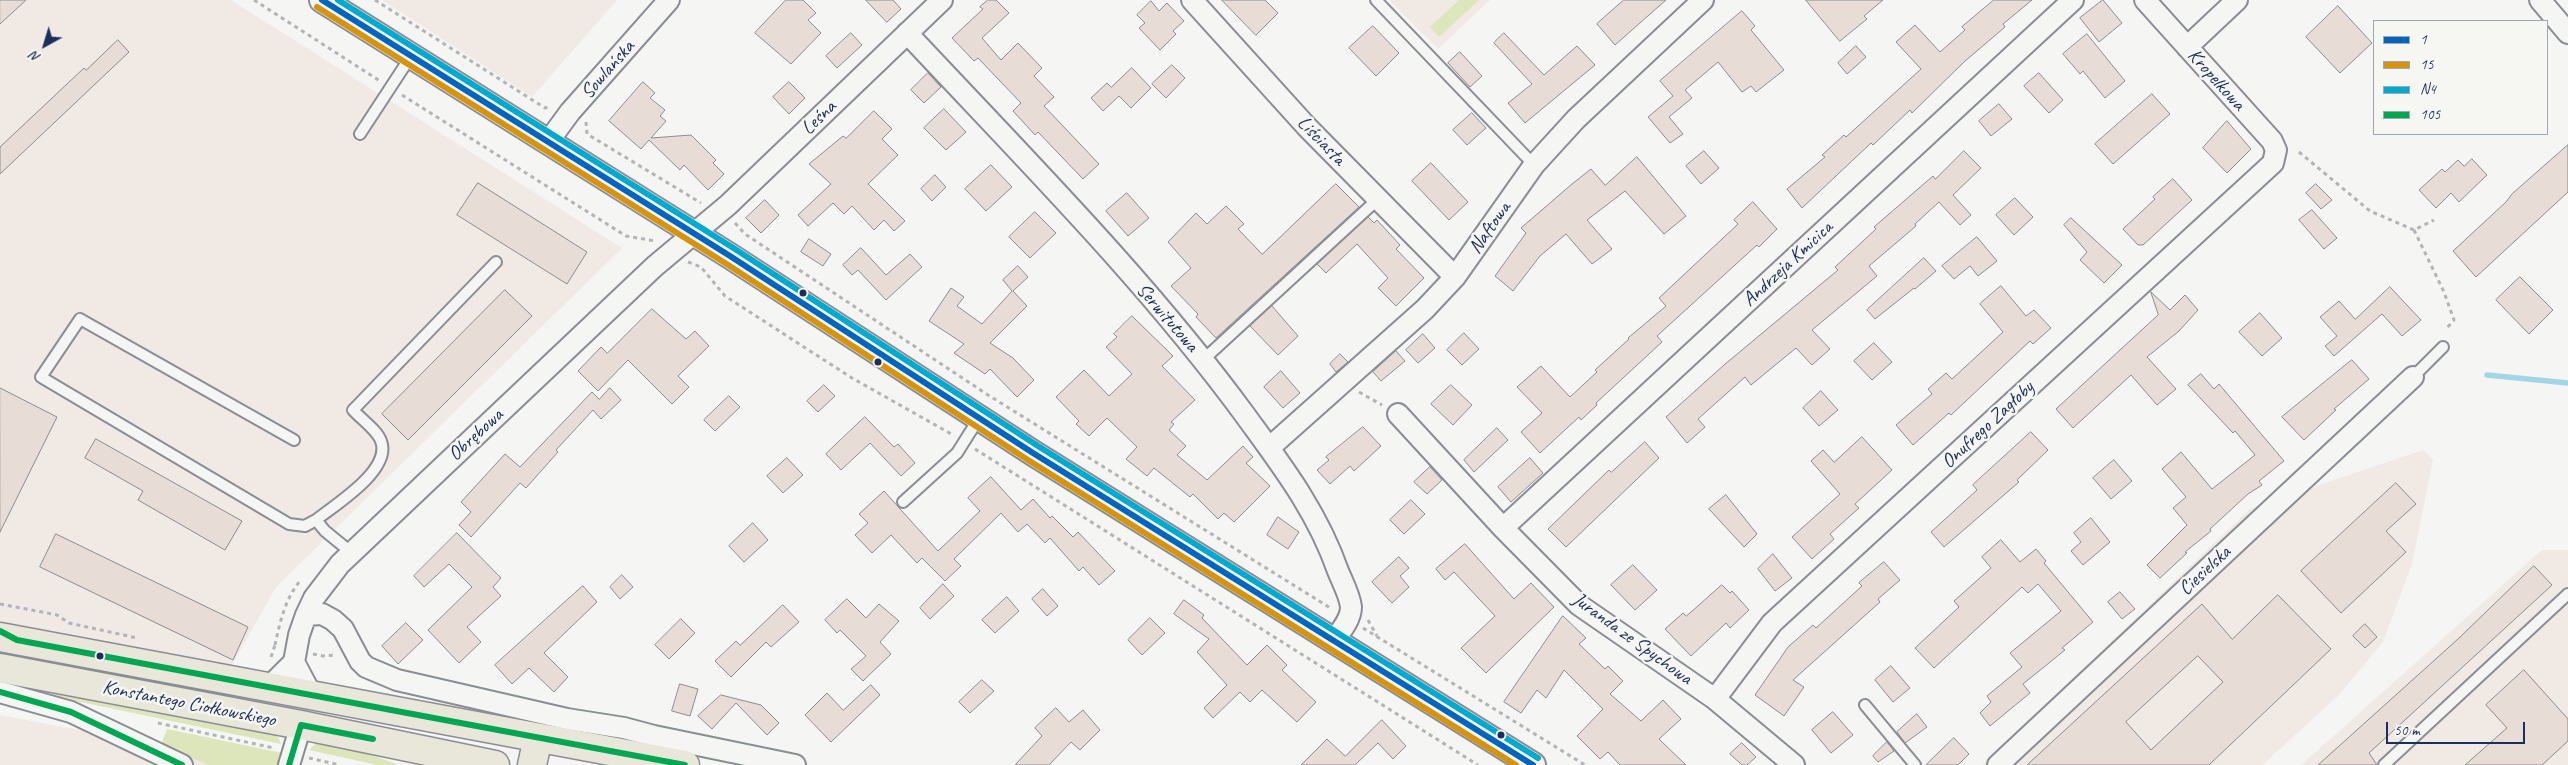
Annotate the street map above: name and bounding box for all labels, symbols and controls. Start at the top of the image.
north arrow [20,20,70,70]
legend [2373,20,2548,135]
text: 1 [2420,30,2427,49]
street label: Sowlańska [576,36,640,104]
street label: Kropelkowa [2182,44,2250,116]
text: N [27,48,44,66]
text: 15 [2420,55,2434,74]
text: N4 [2420,80,2436,99]
street label: Leśna [796,96,842,140]
text: 105 [2420,105,2440,124]
street label: Liściasta [1292,111,1350,171]
street label: Naftowa [1464,197,1516,259]
street label: Andrzeja Kmicica [1738,216,1838,312]
street label: Serwitutowa [1131,279,1203,357]
unlabelled marker [798,288,808,298]
unlabelled marker [873,357,883,367]
street label: Onufrego Zagłoby [1937,376,2039,474]
street label: Obrębowa [444,404,508,466]
street label: Ciesielska [2174,541,2236,601]
street label: Juranda ze Spychowa [1567,588,1697,690]
unlabelled marker [95,651,105,661]
street label: Konstantego Ciołkowskiego [100,675,278,733]
scale bar [2388,712,2527,744]
text: 50 m [2394,721,2420,740]
unlabelled marker [1496,730,1506,740]

